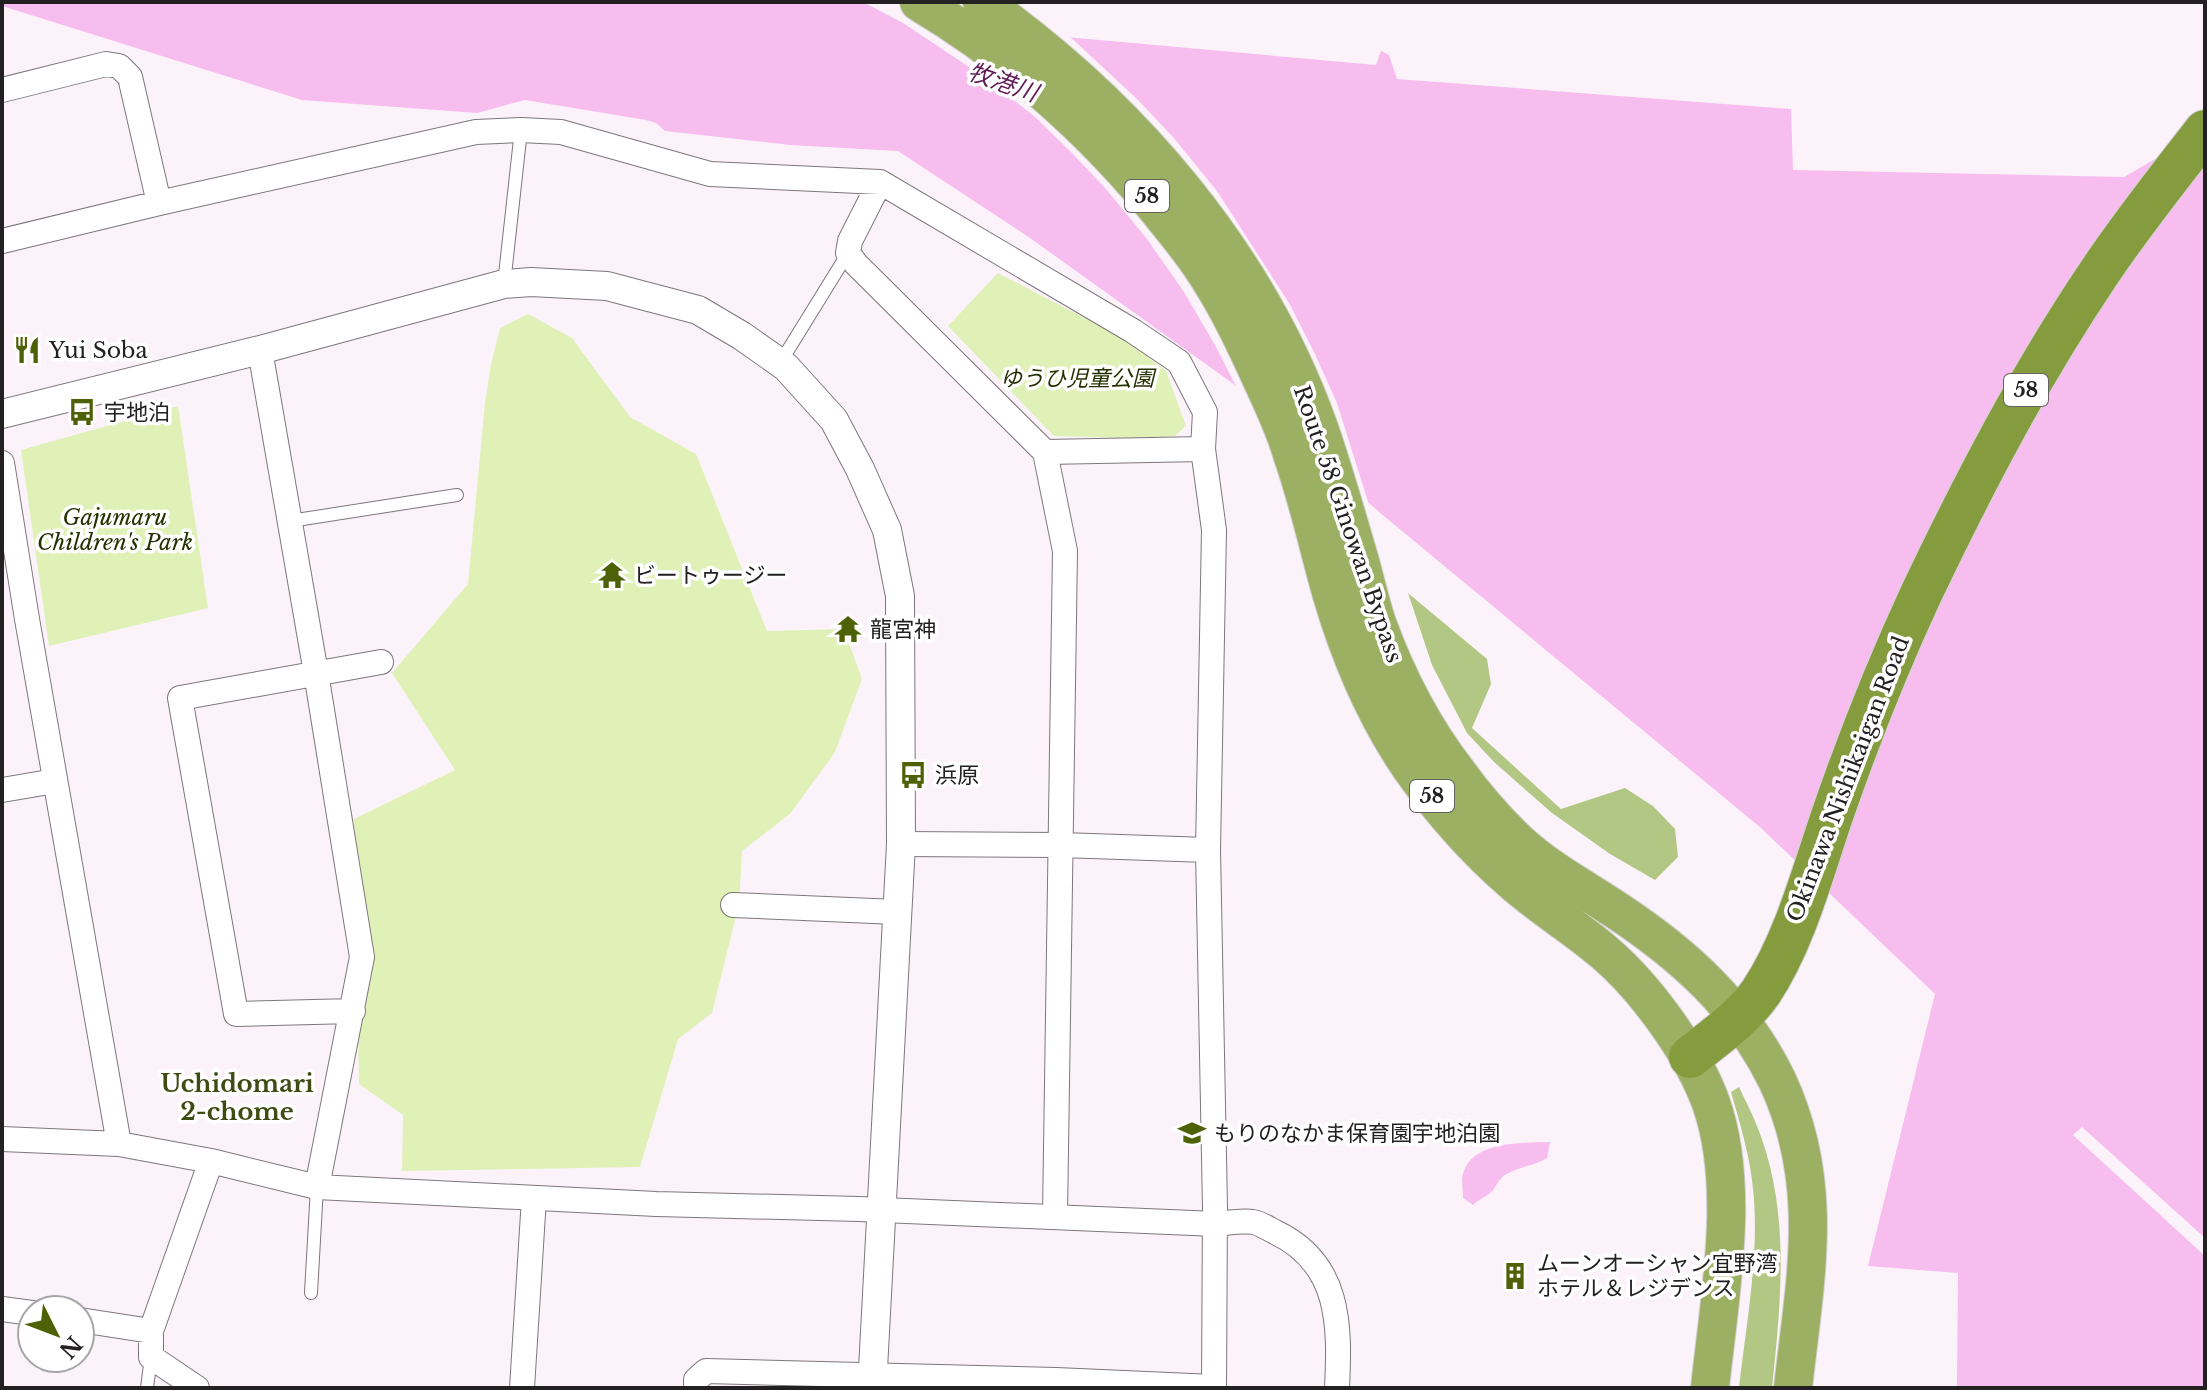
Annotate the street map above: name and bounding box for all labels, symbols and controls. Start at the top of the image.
water label: 牧港川 [964,57,1045,108]
road number: 58 [1125,180,1169,212]
restaurant icon: Yui Soba [12,335,42,365]
place label: Yui Soba [48,337,148,364]
park label: ゆうひ児童公園 [1000,365,1157,392]
road number: 58 [2004,374,2048,406]
street label: Route 58 Ginowan Bypass [1288,382,1408,666]
bus stop icon: 宇地泊 [67,397,97,427]
place label: 宇地泊 [104,399,170,426]
park label: Gajumaru Children's Park [37,504,193,556]
temple icon: ビートゥージー [597,560,627,590]
place label: ビートゥージー [634,562,788,589]
temple icon: 龍宮神 [833,614,863,644]
place label: 龍宮神 [870,616,936,643]
street label: Okinawa Nishikaigan Road [1781,632,1915,926]
bus stop icon: 浜原 [898,760,928,790]
place label: 浜原 [935,762,979,789]
road number: 58 [1410,780,1454,812]
district label: Uchidomari 2-chome [160,1069,314,1126]
school or university icon: もりのなかま保育園宇地泊園 [1177,1118,1207,1148]
place label: もりのなかま保育園宇地泊園 [1214,1120,1500,1147]
place label: ムーンオーシャン宜野湾 ホテル＆レジデンス [1537,1250,1777,1302]
building icon: ムーンオーシャン宜野湾 ホテル＆レジデンス [1500,1261,1530,1291]
north arrow [16,1294,96,1374]
text: N [53,1330,87,1364]

